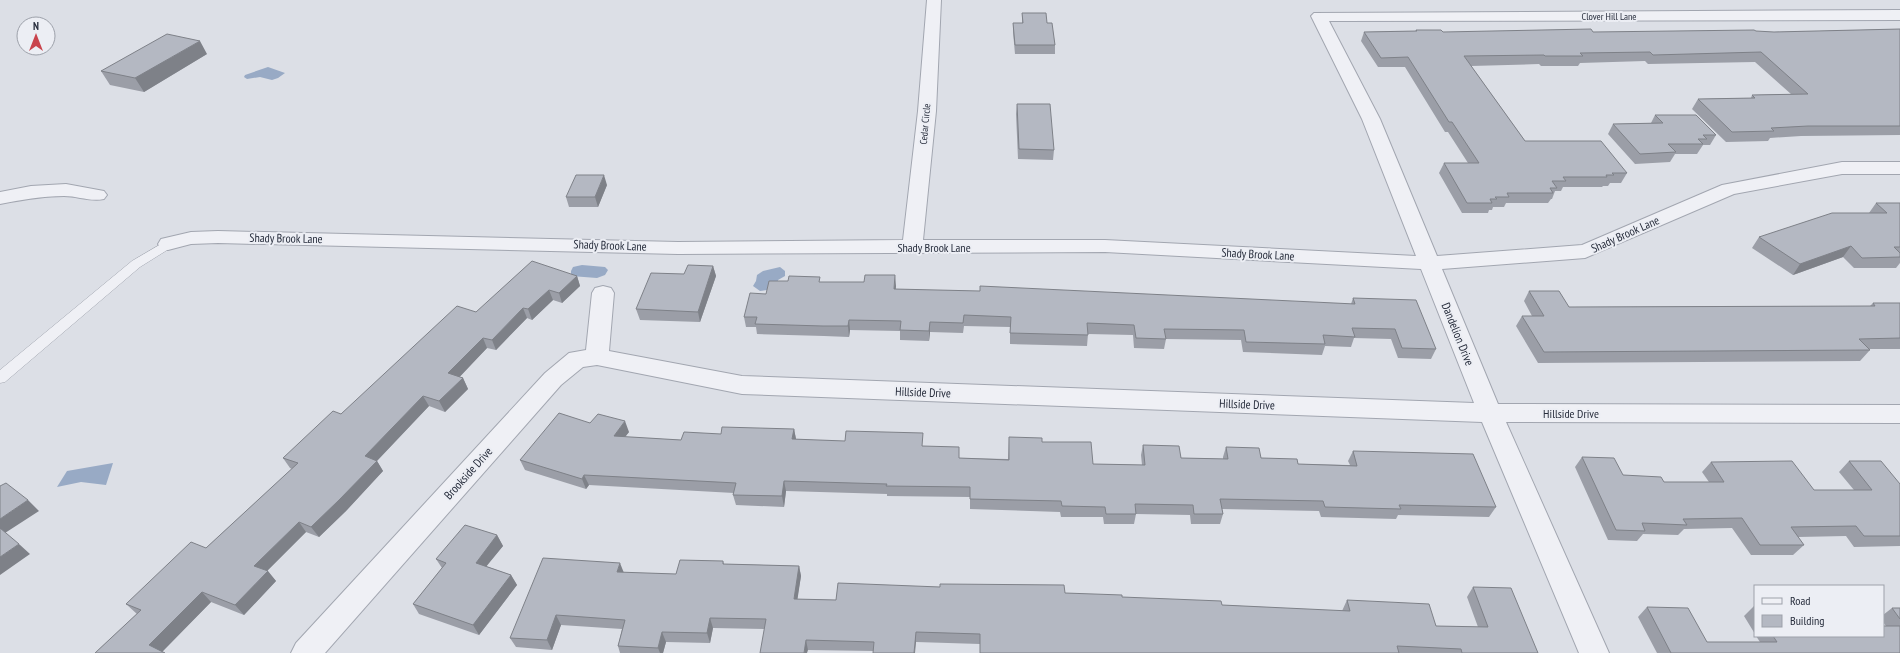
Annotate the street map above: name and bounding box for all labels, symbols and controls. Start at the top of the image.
street label: Clover Hill Lane [1582,10,1636,23]
north arrow [16,16,56,56]
text: N [33,19,39,33]
street label: Cedar Circle [917,103,933,145]
street label: Shady Brook Lane [1589,212,1662,256]
street label: Shady Brook Lane [249,230,323,246]
street label: Shady Brook Lane [573,236,647,254]
street label: Shady Brook Lane [897,240,971,255]
street label: Shady Brook Lane [1221,245,1295,263]
street label: Dandelion Drive [1439,300,1477,368]
street label: Hillside Drive [895,384,951,400]
street label: Hillside Drive [1219,396,1275,412]
street label: Hillside Drive [1543,406,1599,421]
street label: Brookside Drive [441,444,495,502]
legend [1754,585,1884,637]
text: Road [1790,593,1810,608]
text: Building [1790,613,1825,628]

